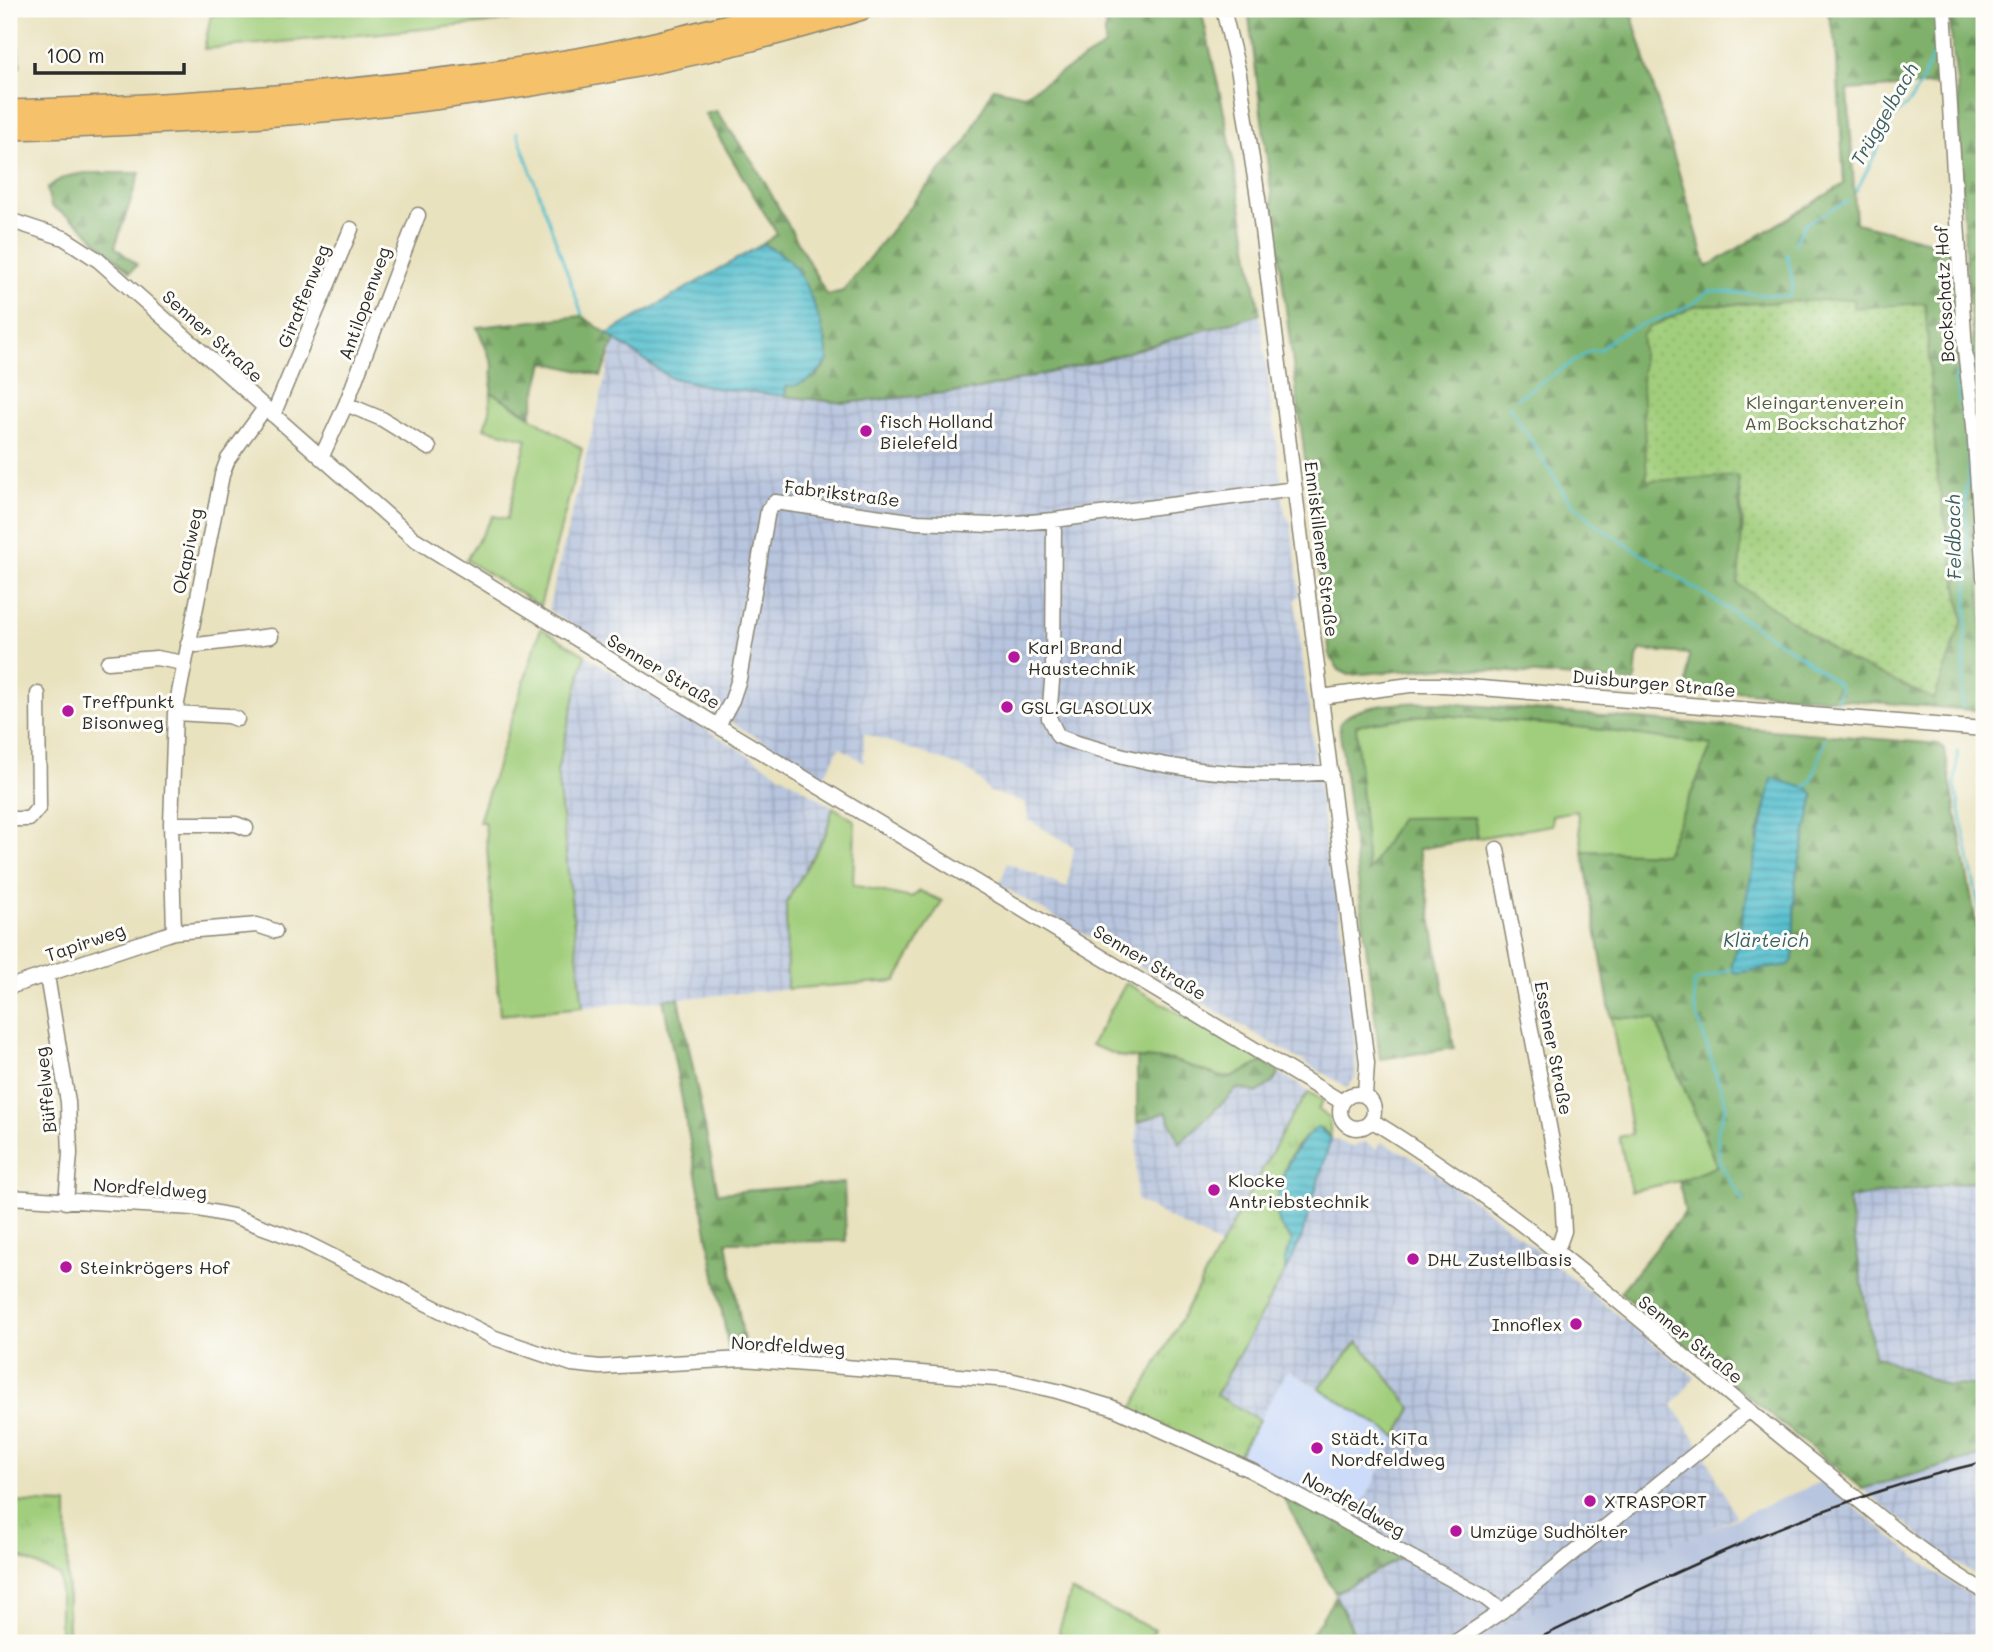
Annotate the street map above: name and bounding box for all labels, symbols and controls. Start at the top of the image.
scale bar [35,32,184,76]
text: 100 m [46,41,105,68]
water label: Trüggelbach [1844,58,1924,170]
street label: Bockschatz Hof [1928,224,1960,363]
street label: Giraffenweg [271,241,335,351]
street label: Antilopenweg [332,243,396,363]
street label: Senner Straße [157,284,269,388]
park label: Kleingartenverein Am Bockschatzhof [1744,390,1906,435]
place label: fisch Holland Bielefeld [880,409,993,454]
marker: fisch Holland Bielefeld [858,423,874,439]
street label: Enniskillener Straße [1299,460,1345,638]
street label: Fabrikstraße [783,474,901,512]
water label: Feldbach [1940,494,1966,580]
street label: Okapiweg [166,506,208,596]
street label: Senner Straße [603,628,725,714]
place label: Karl Brand Haustechnik [1028,635,1135,680]
marker: Karl Brand Haustechnik [1006,649,1022,665]
street label: Duisburger Straße [1571,664,1737,702]
place label: Treffpunkt Bisonweg [82,689,175,734]
place label: GSL.GLASOLUX [1021,695,1152,719]
marker: GSL.GLASOLUX [999,699,1015,715]
marker: Treffpunkt Bisonweg [60,703,76,719]
street label: Tapirweg [42,917,128,967]
street label: Senner Straße [1089,919,1211,1005]
water label: Klärteich [1723,927,1809,952]
street label: Essener Straße [1529,979,1579,1117]
street label: Büffelweg [29,1046,61,1134]
place label: Klocke Antriebstechnik [1228,1168,1369,1213]
street label: Nordfeldweg [92,1172,208,1204]
marker: Klocke Antriebstechnik [1206,1182,1222,1198]
place label: DHL Zustellbasis [1427,1247,1572,1271]
marker: DHL Zustellbasis [1405,1251,1421,1267]
place label: Steinkrögers Hof [80,1255,231,1279]
marker: Steinkrögers Hof [58,1259,74,1275]
street label: Senner Straße [1634,1289,1748,1389]
place label: Innoflex [1492,1312,1562,1336]
marker: Innoflex [1568,1316,1584,1332]
street label: Nordfeldweg [730,1330,846,1360]
place label: Städt. KiTa Nordfeldweg [1331,1426,1445,1471]
marker: Städt. KiTa Nordfeldweg [1309,1440,1325,1456]
street label: Nordfeldweg [1298,1466,1410,1542]
place label: XTRASPORT [1604,1489,1707,1513]
marker: XTRASPORT [1582,1493,1598,1509]
place label: Umzüge Sudhölter [1470,1519,1628,1543]
marker: Umzüge Sudhölter [1448,1523,1464,1539]

